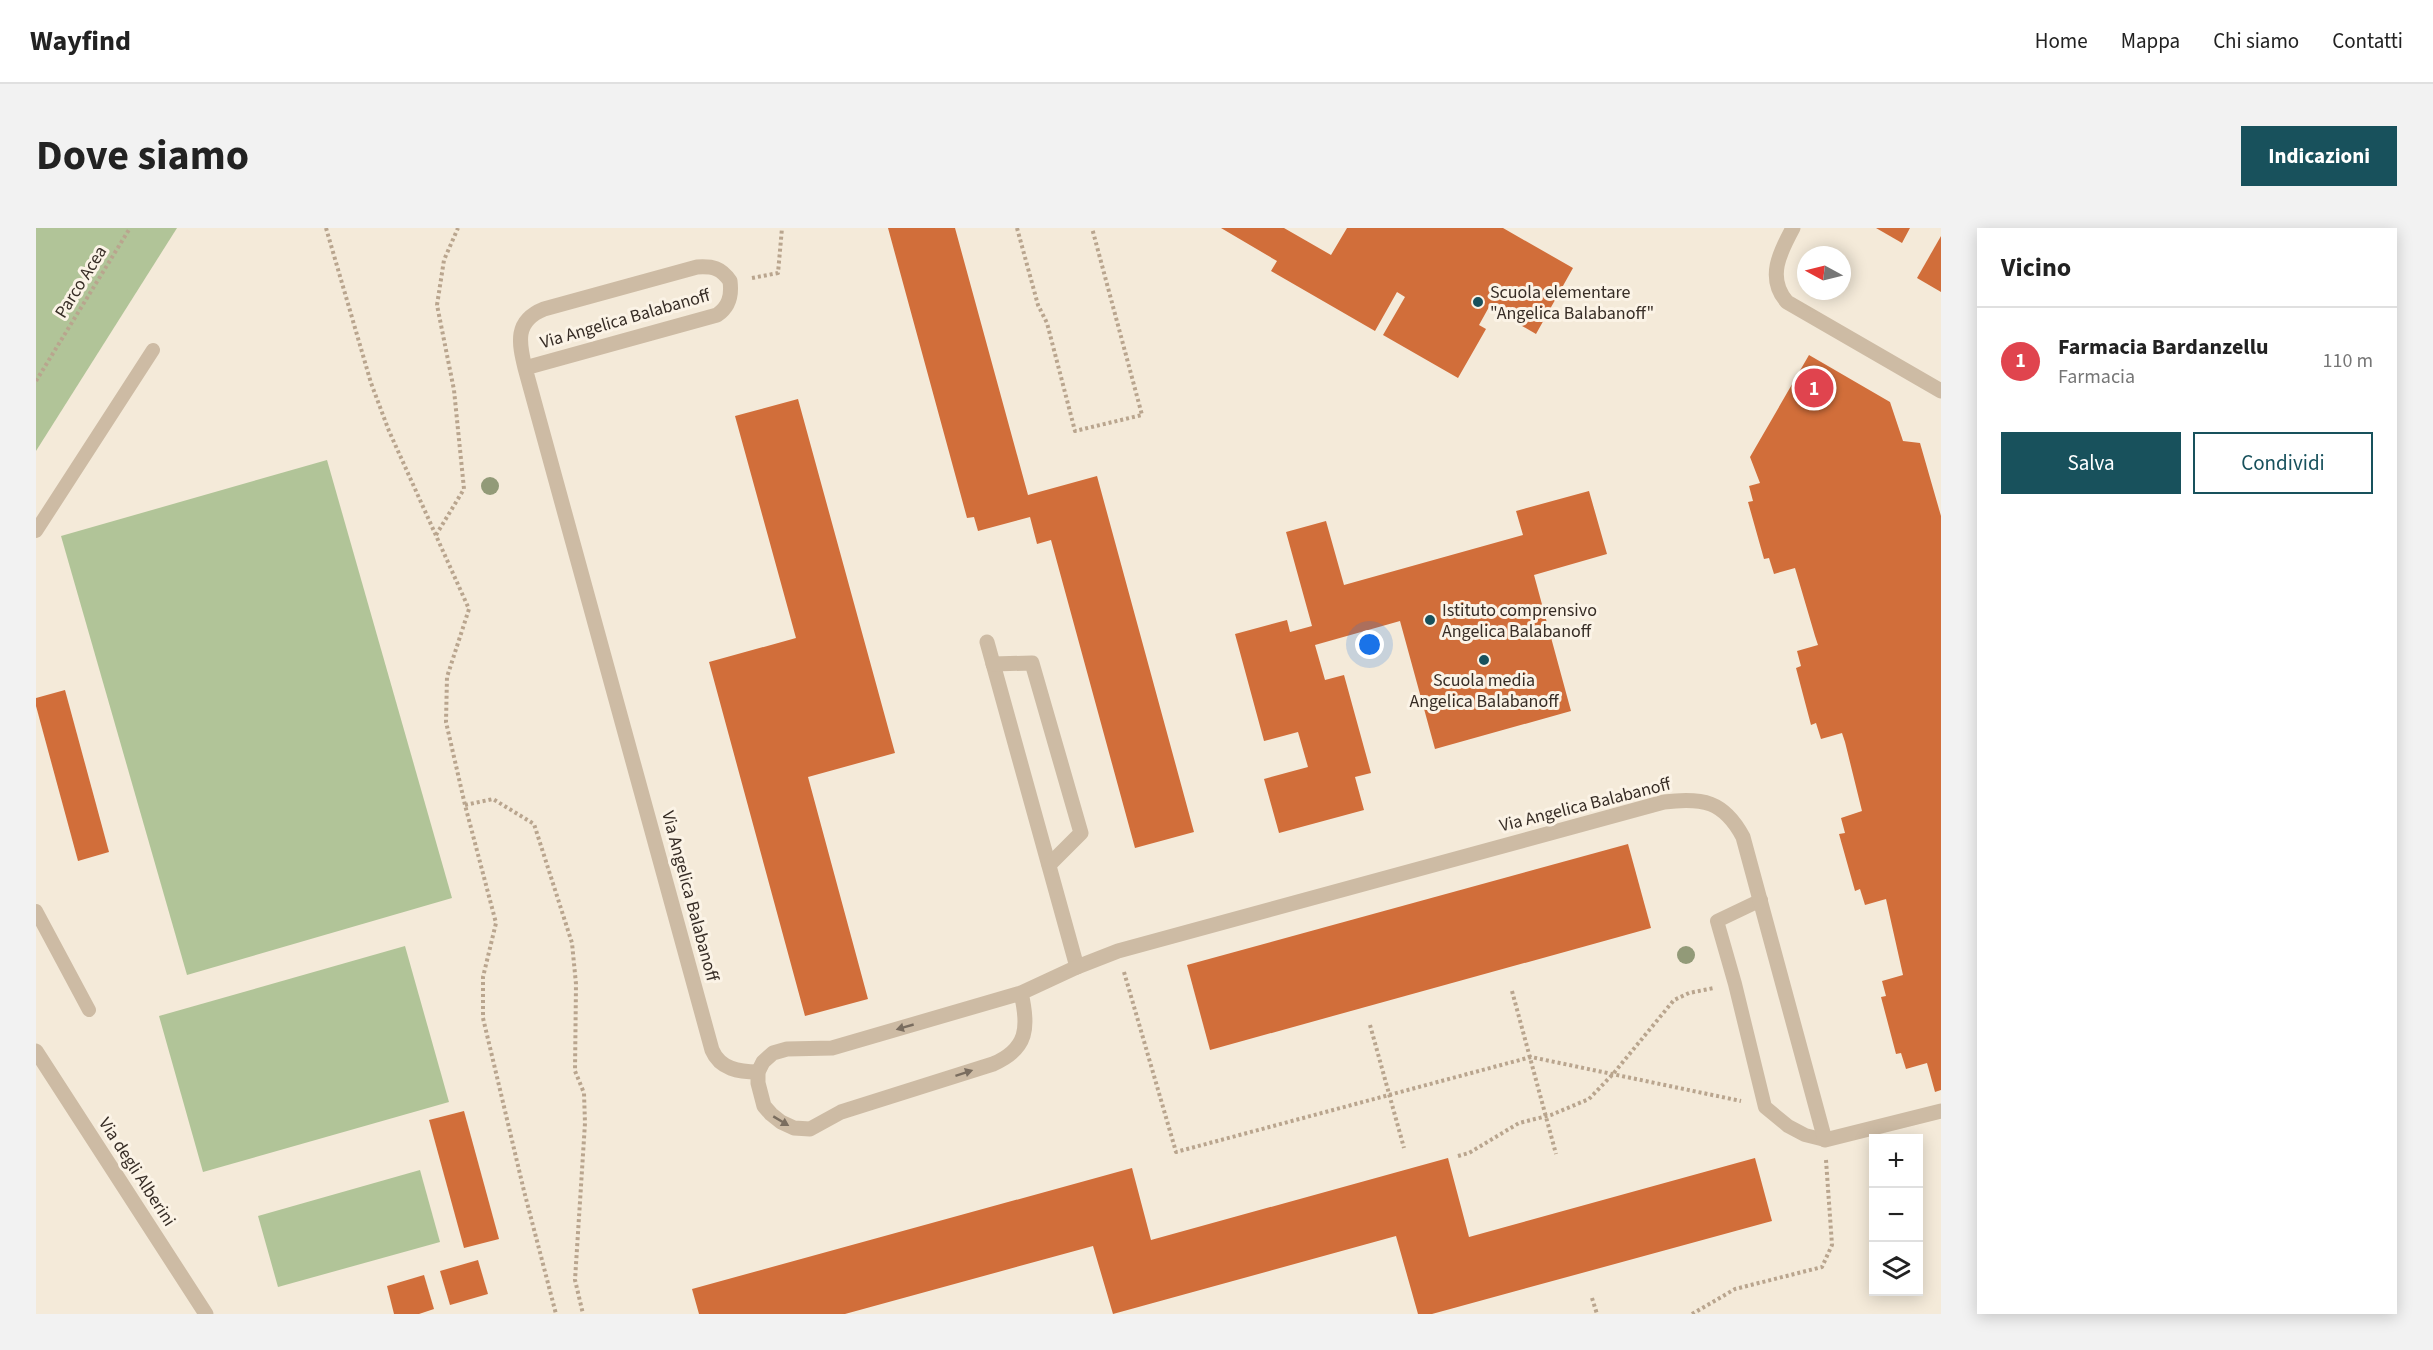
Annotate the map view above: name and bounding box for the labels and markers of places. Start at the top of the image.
place label: Scuola elementare "Angelica Balabanoff" [1490,280,1654,326]
marker: Scuola elementare "Angelica Balabanoff" [1471,295,1485,309]
pin: 1 [1794,366,1834,410]
place label: Istituto comprensivo Angelica Balabanoff [1442,598,1597,644]
marker: Istituto comprensivo Angelica Balabanoff [1423,613,1437,627]
marker: Scuola media Angelica Balabanoff [1477,653,1491,667]
place label: Scuola media Angelica Balabanoff [1409,668,1559,714]

